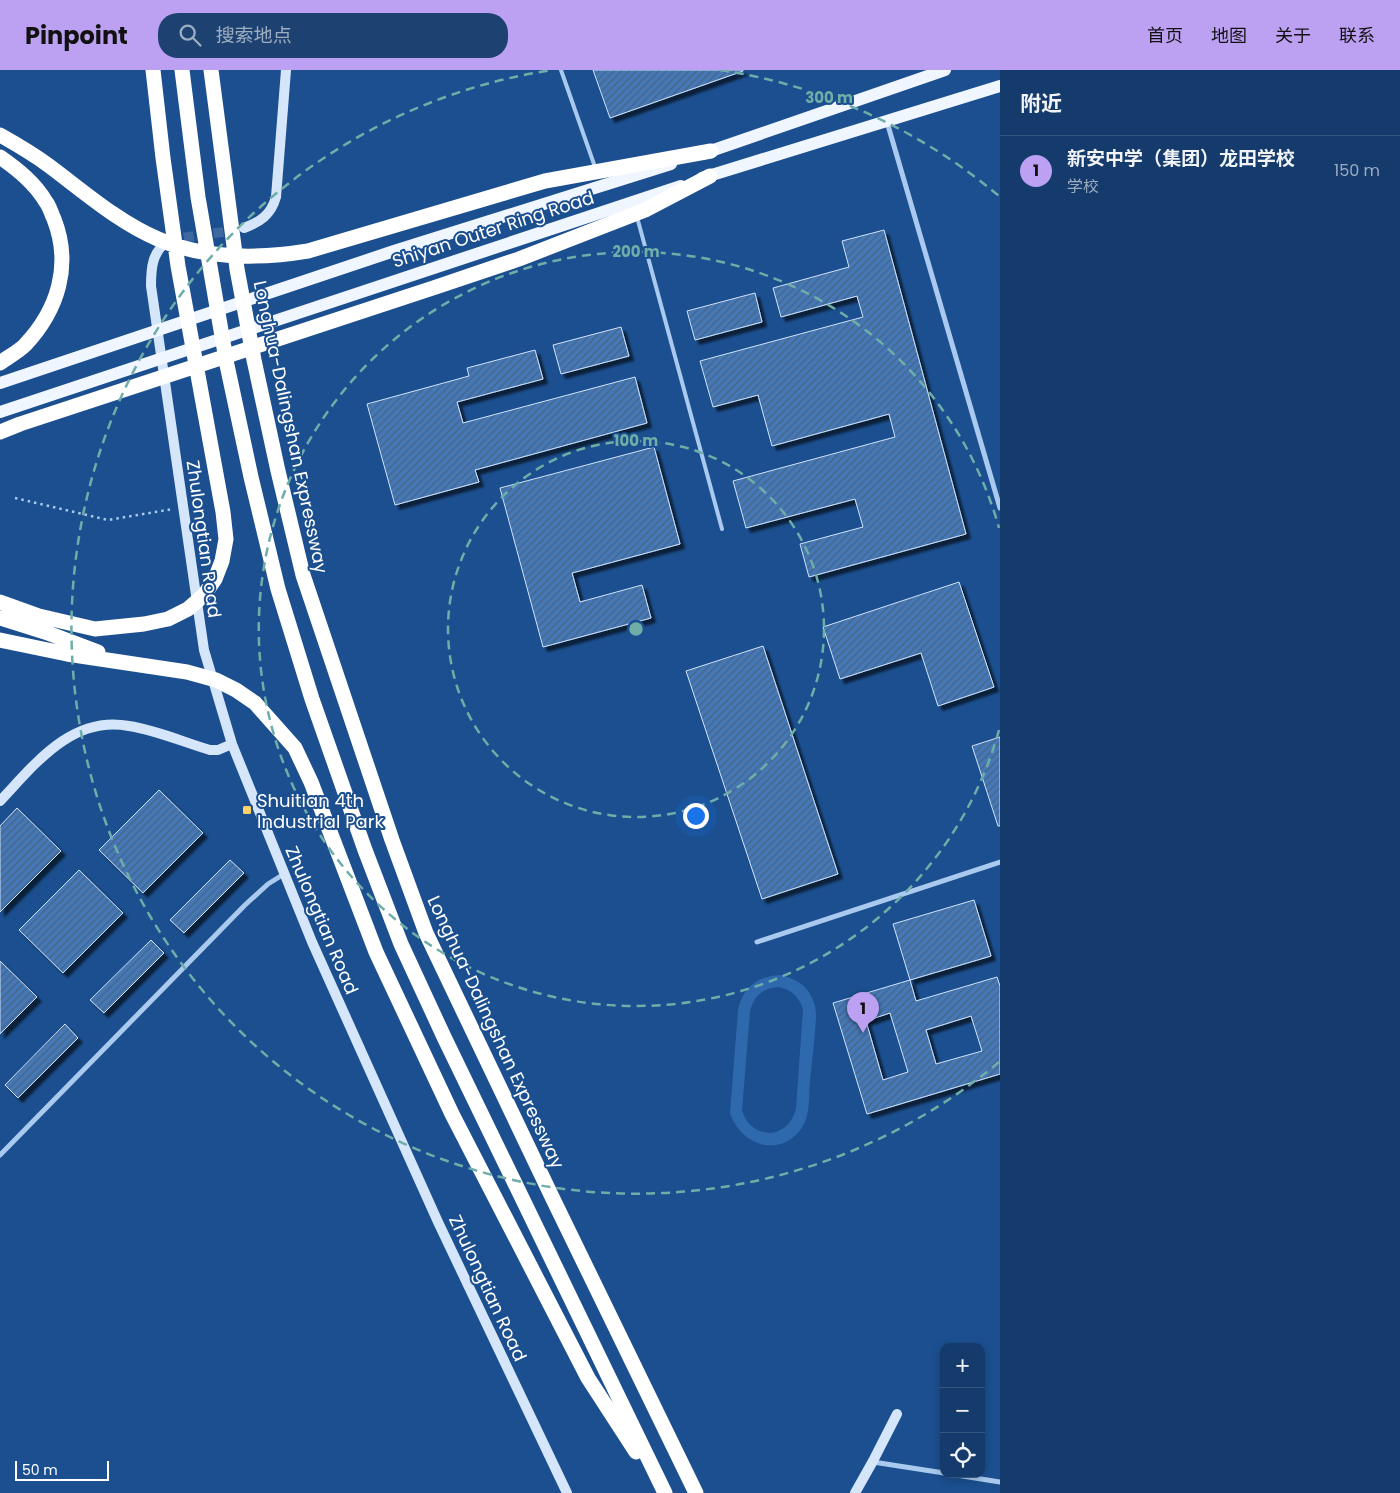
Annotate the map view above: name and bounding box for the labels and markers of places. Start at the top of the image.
centre of rings [627,620,645,638]
place label: Shuitian 4th Industrial Park [257,788,384,834]
marker: Shuitian 4th Industrial Park [241,804,253,816]
pin: 1 [847,992,879,1033]

